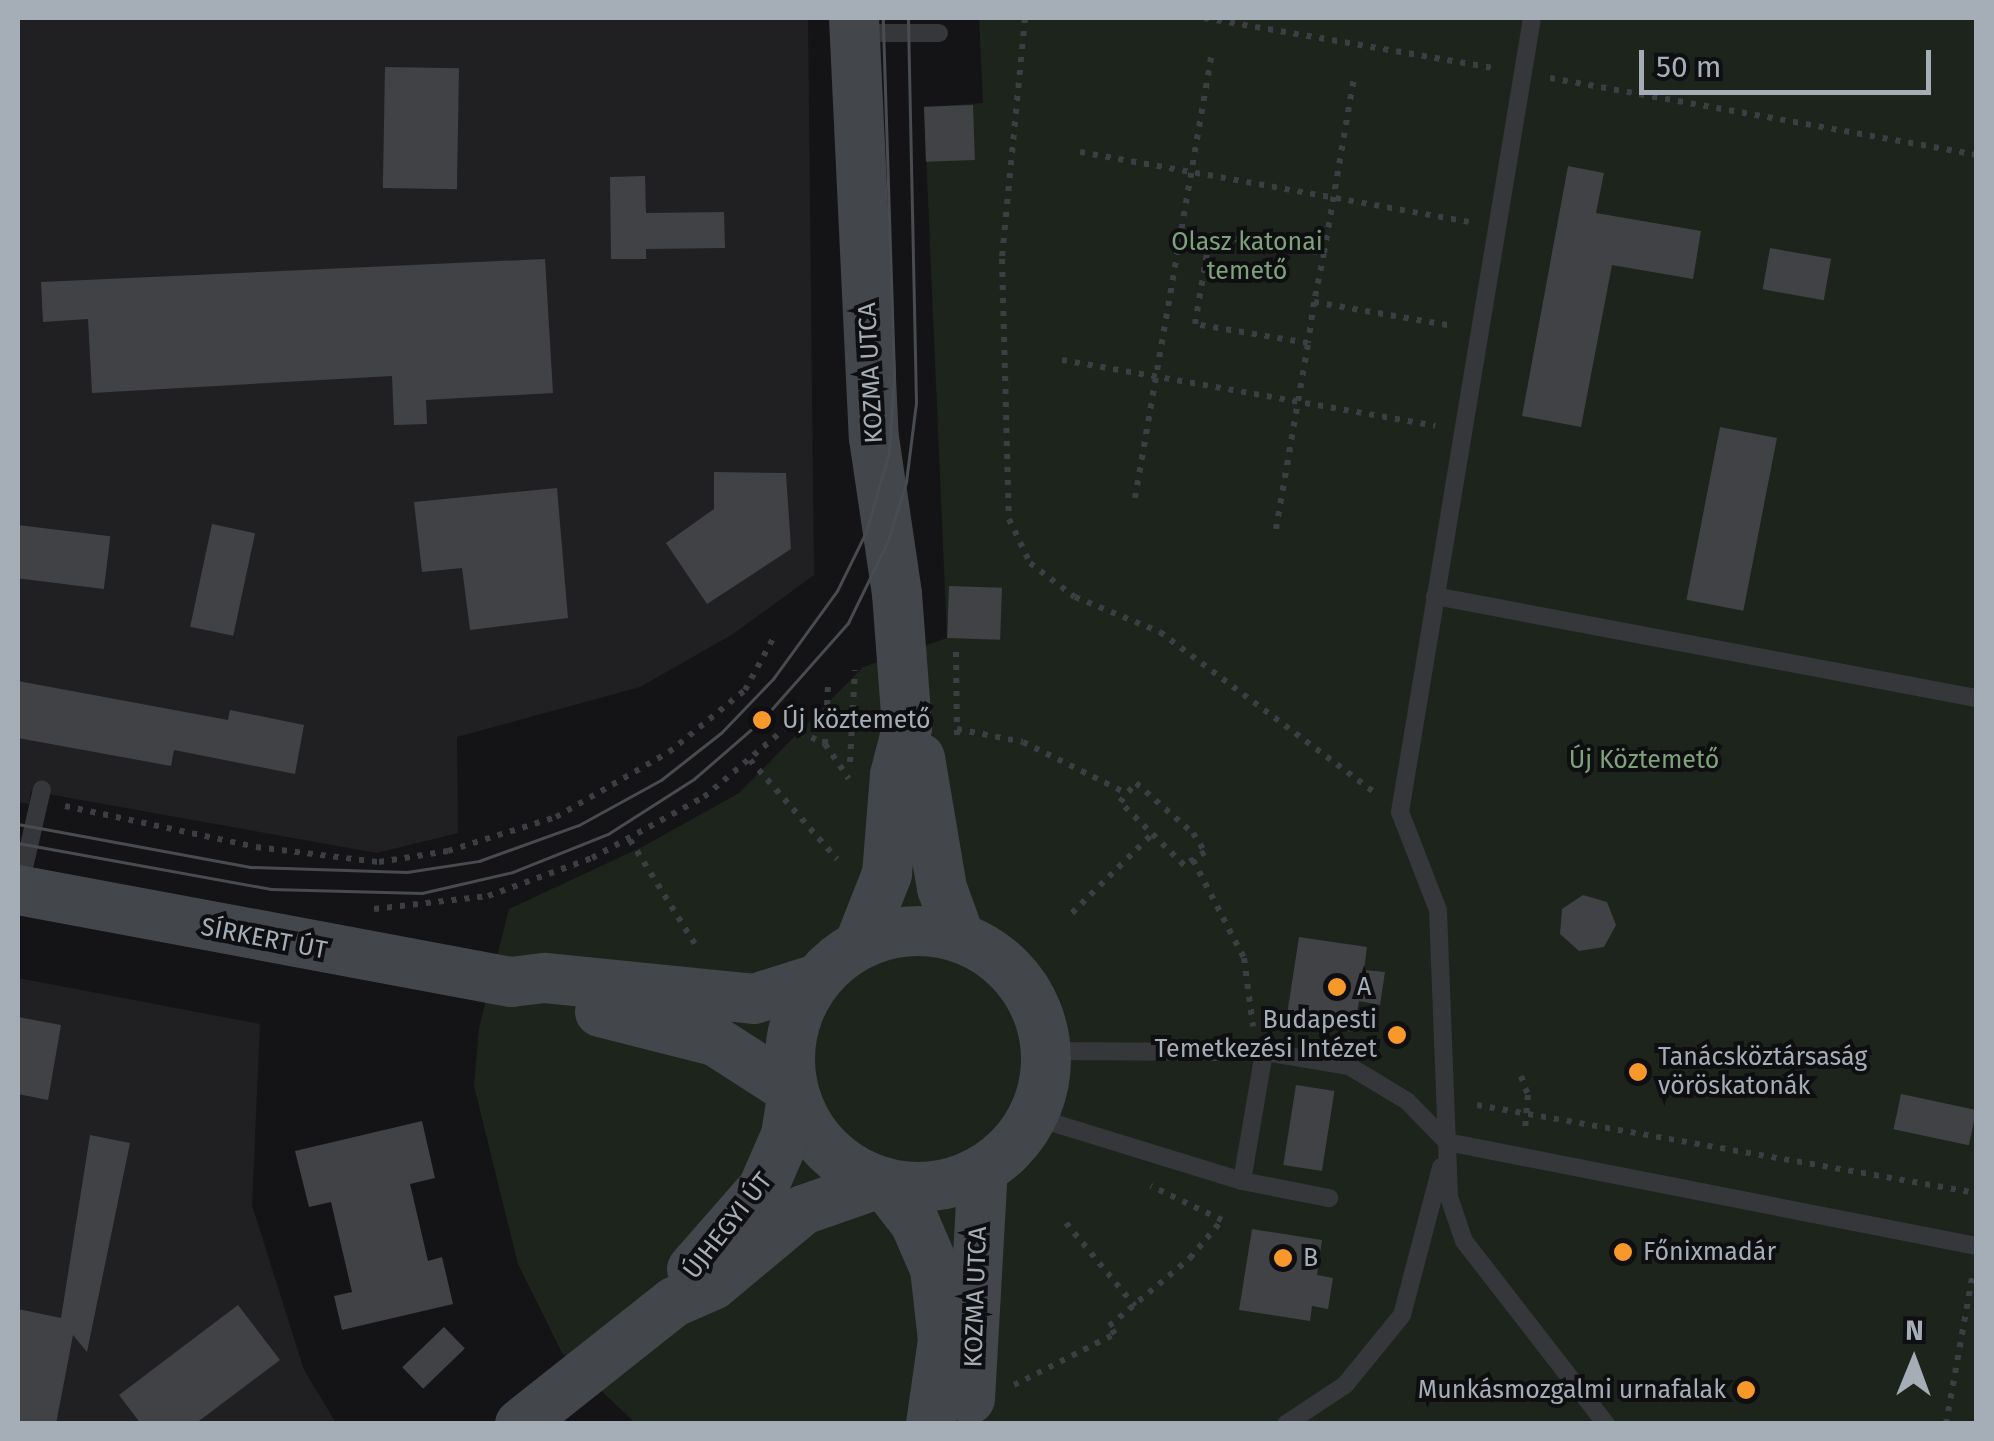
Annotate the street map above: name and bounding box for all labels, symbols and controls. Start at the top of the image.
scale bar [1644,30,1936,92]
text: 50 m [1656,49,1721,85]
park label: Olasz katonai temető [1171,228,1323,287]
street label: KOZMA UTCA [852,302,890,444]
place label: Új köztemető [782,705,931,735]
marker: Új köztemető [751,709,773,731]
park label: Új Köztemető [1569,745,1719,775]
street label: SÍRKERT ÚT [198,912,330,966]
place label: A [1357,972,1371,1002]
marker: A [1326,976,1348,998]
place label: Budapesti Temetkezési Intézet [1154,1006,1377,1065]
marker: Budapesti Temetkezési Intézet [1386,1024,1408,1046]
place label: Tanácsköztársaság vöröskatonák [1658,1043,1867,1102]
marker: Tanácsköztársaság vöröskatonák [1627,1061,1649,1083]
street label: ÚJHEGYI ÚT [677,1167,779,1285]
street label: KOZMA UTCA [959,1226,993,1368]
place label: Főnixmadár [1643,1237,1776,1267]
marker: Főnixmadár [1612,1241,1634,1263]
place label: B [1303,1243,1318,1273]
marker: B [1272,1247,1294,1269]
north arrow [1864,1311,1964,1411]
text: N [1905,1314,1924,1347]
place label: Munkásmozgalmi urnafalak [1418,1375,1726,1405]
marker: Munkásmozgalmi urnafalak [1735,1379,1757,1401]

